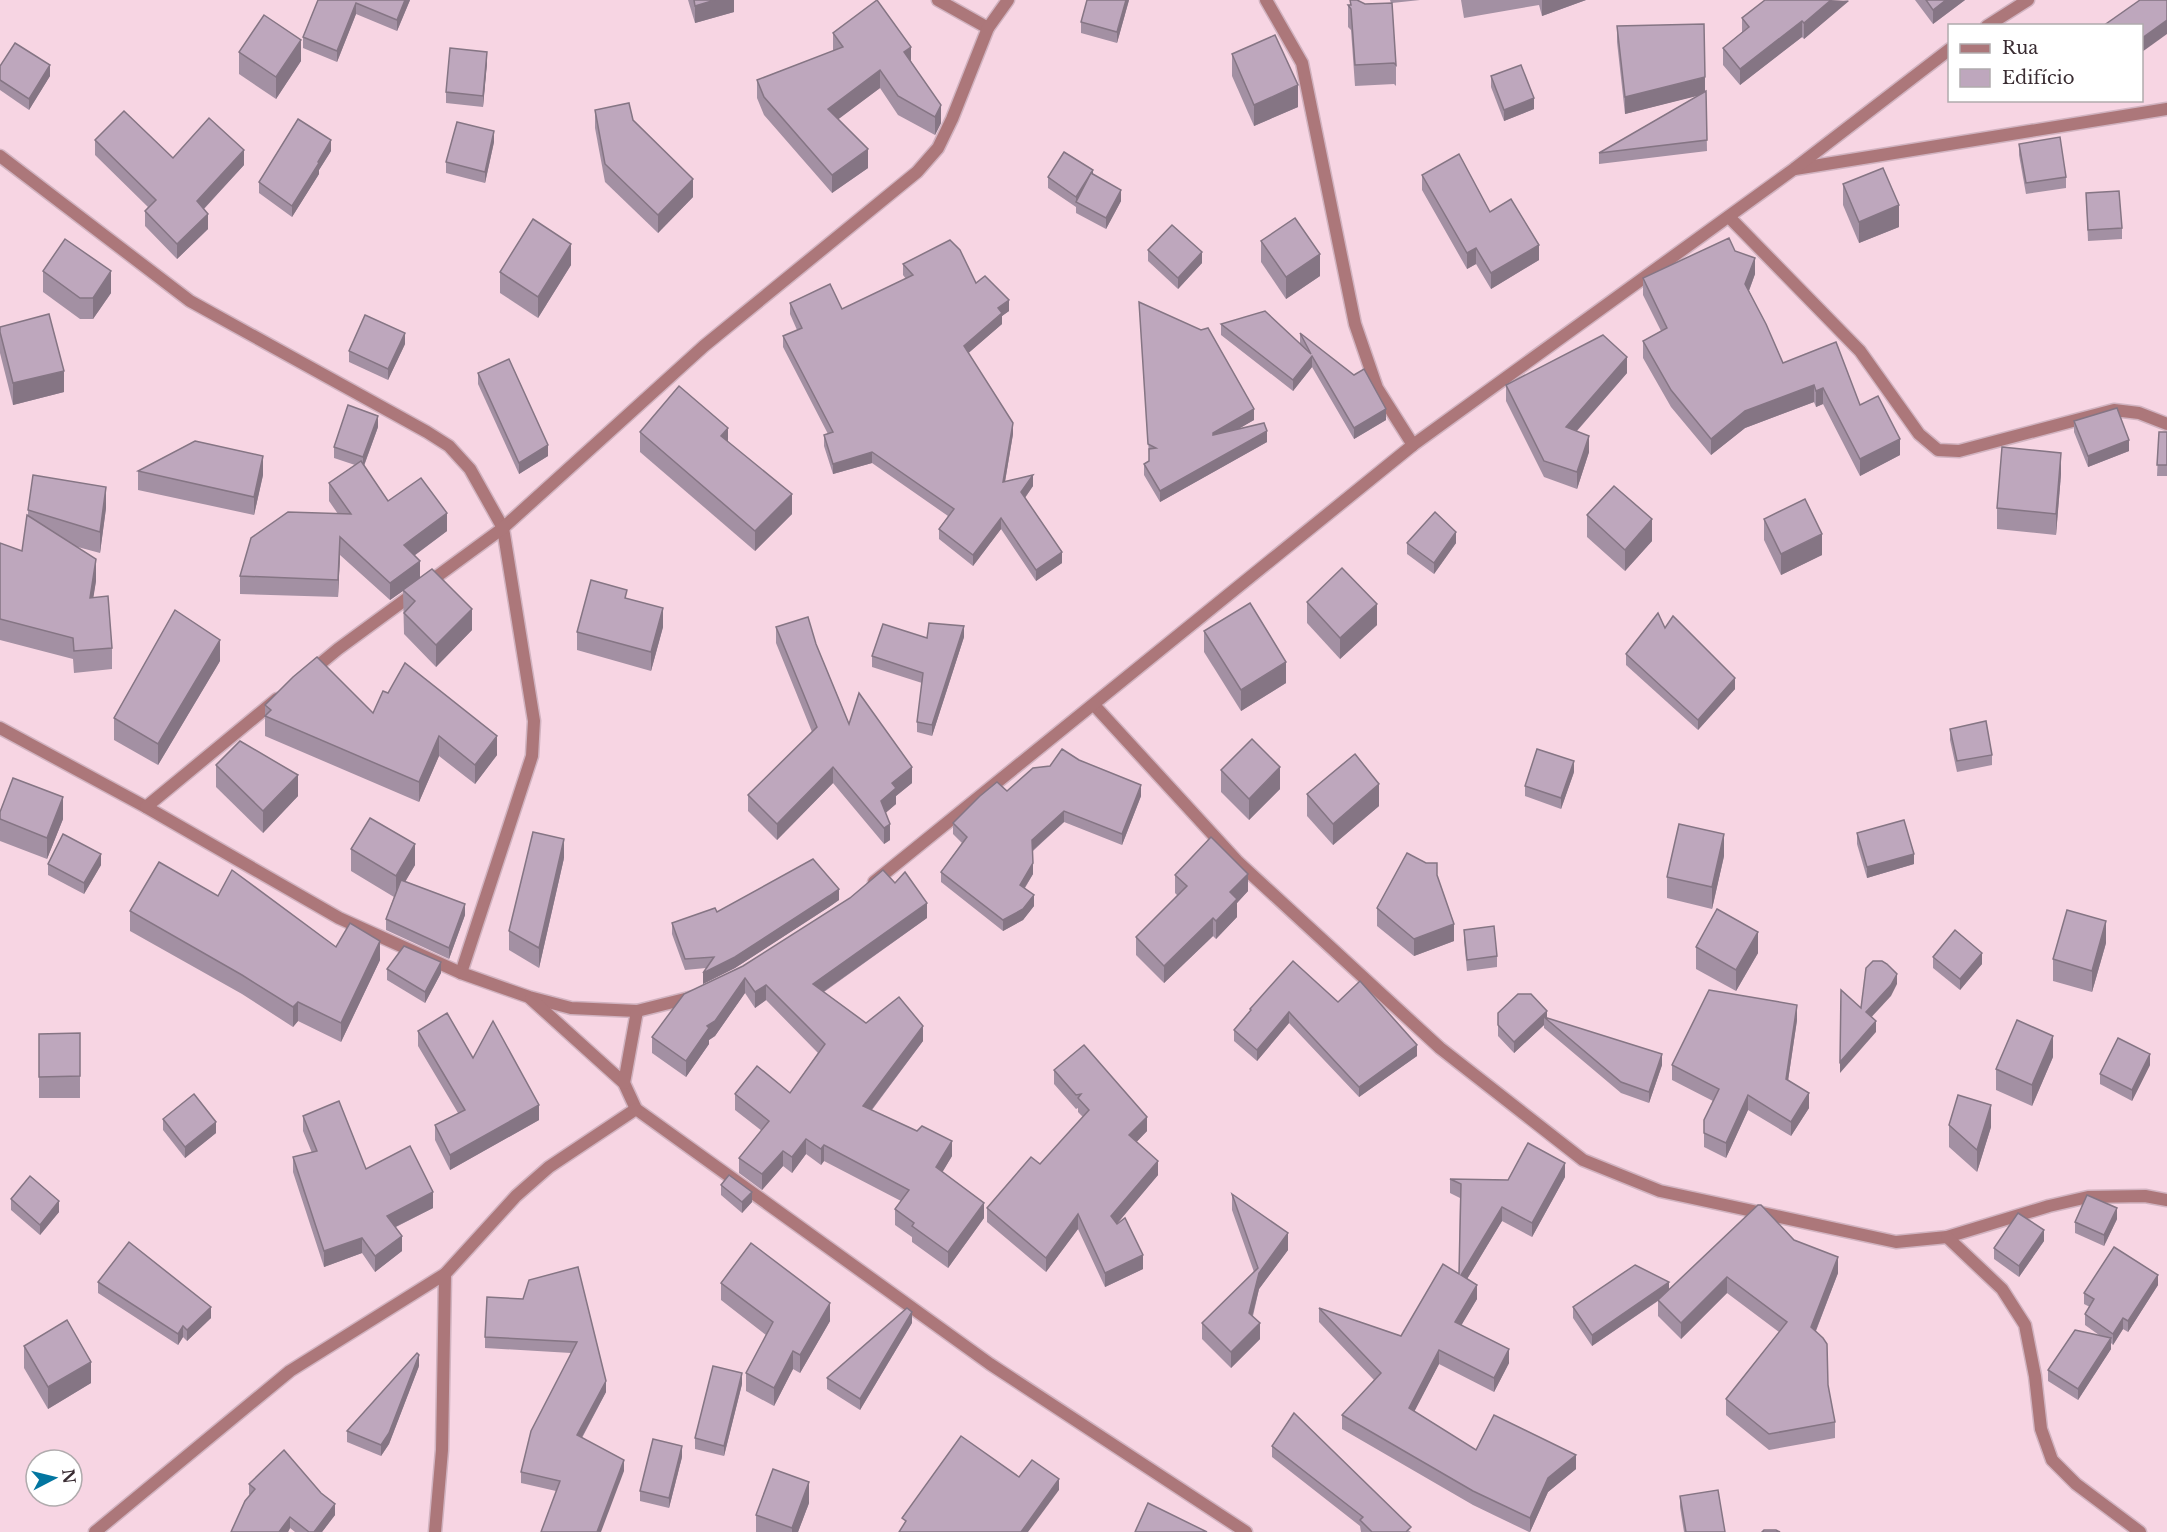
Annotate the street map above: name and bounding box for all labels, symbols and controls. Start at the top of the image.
legend [1948,24,2143,102]
text: Rua [2002,37,2038,59]
text: Edifício [2002,67,2075,89]
north arrow [24,1448,84,1508]
text: N [58,1467,80,1485]

